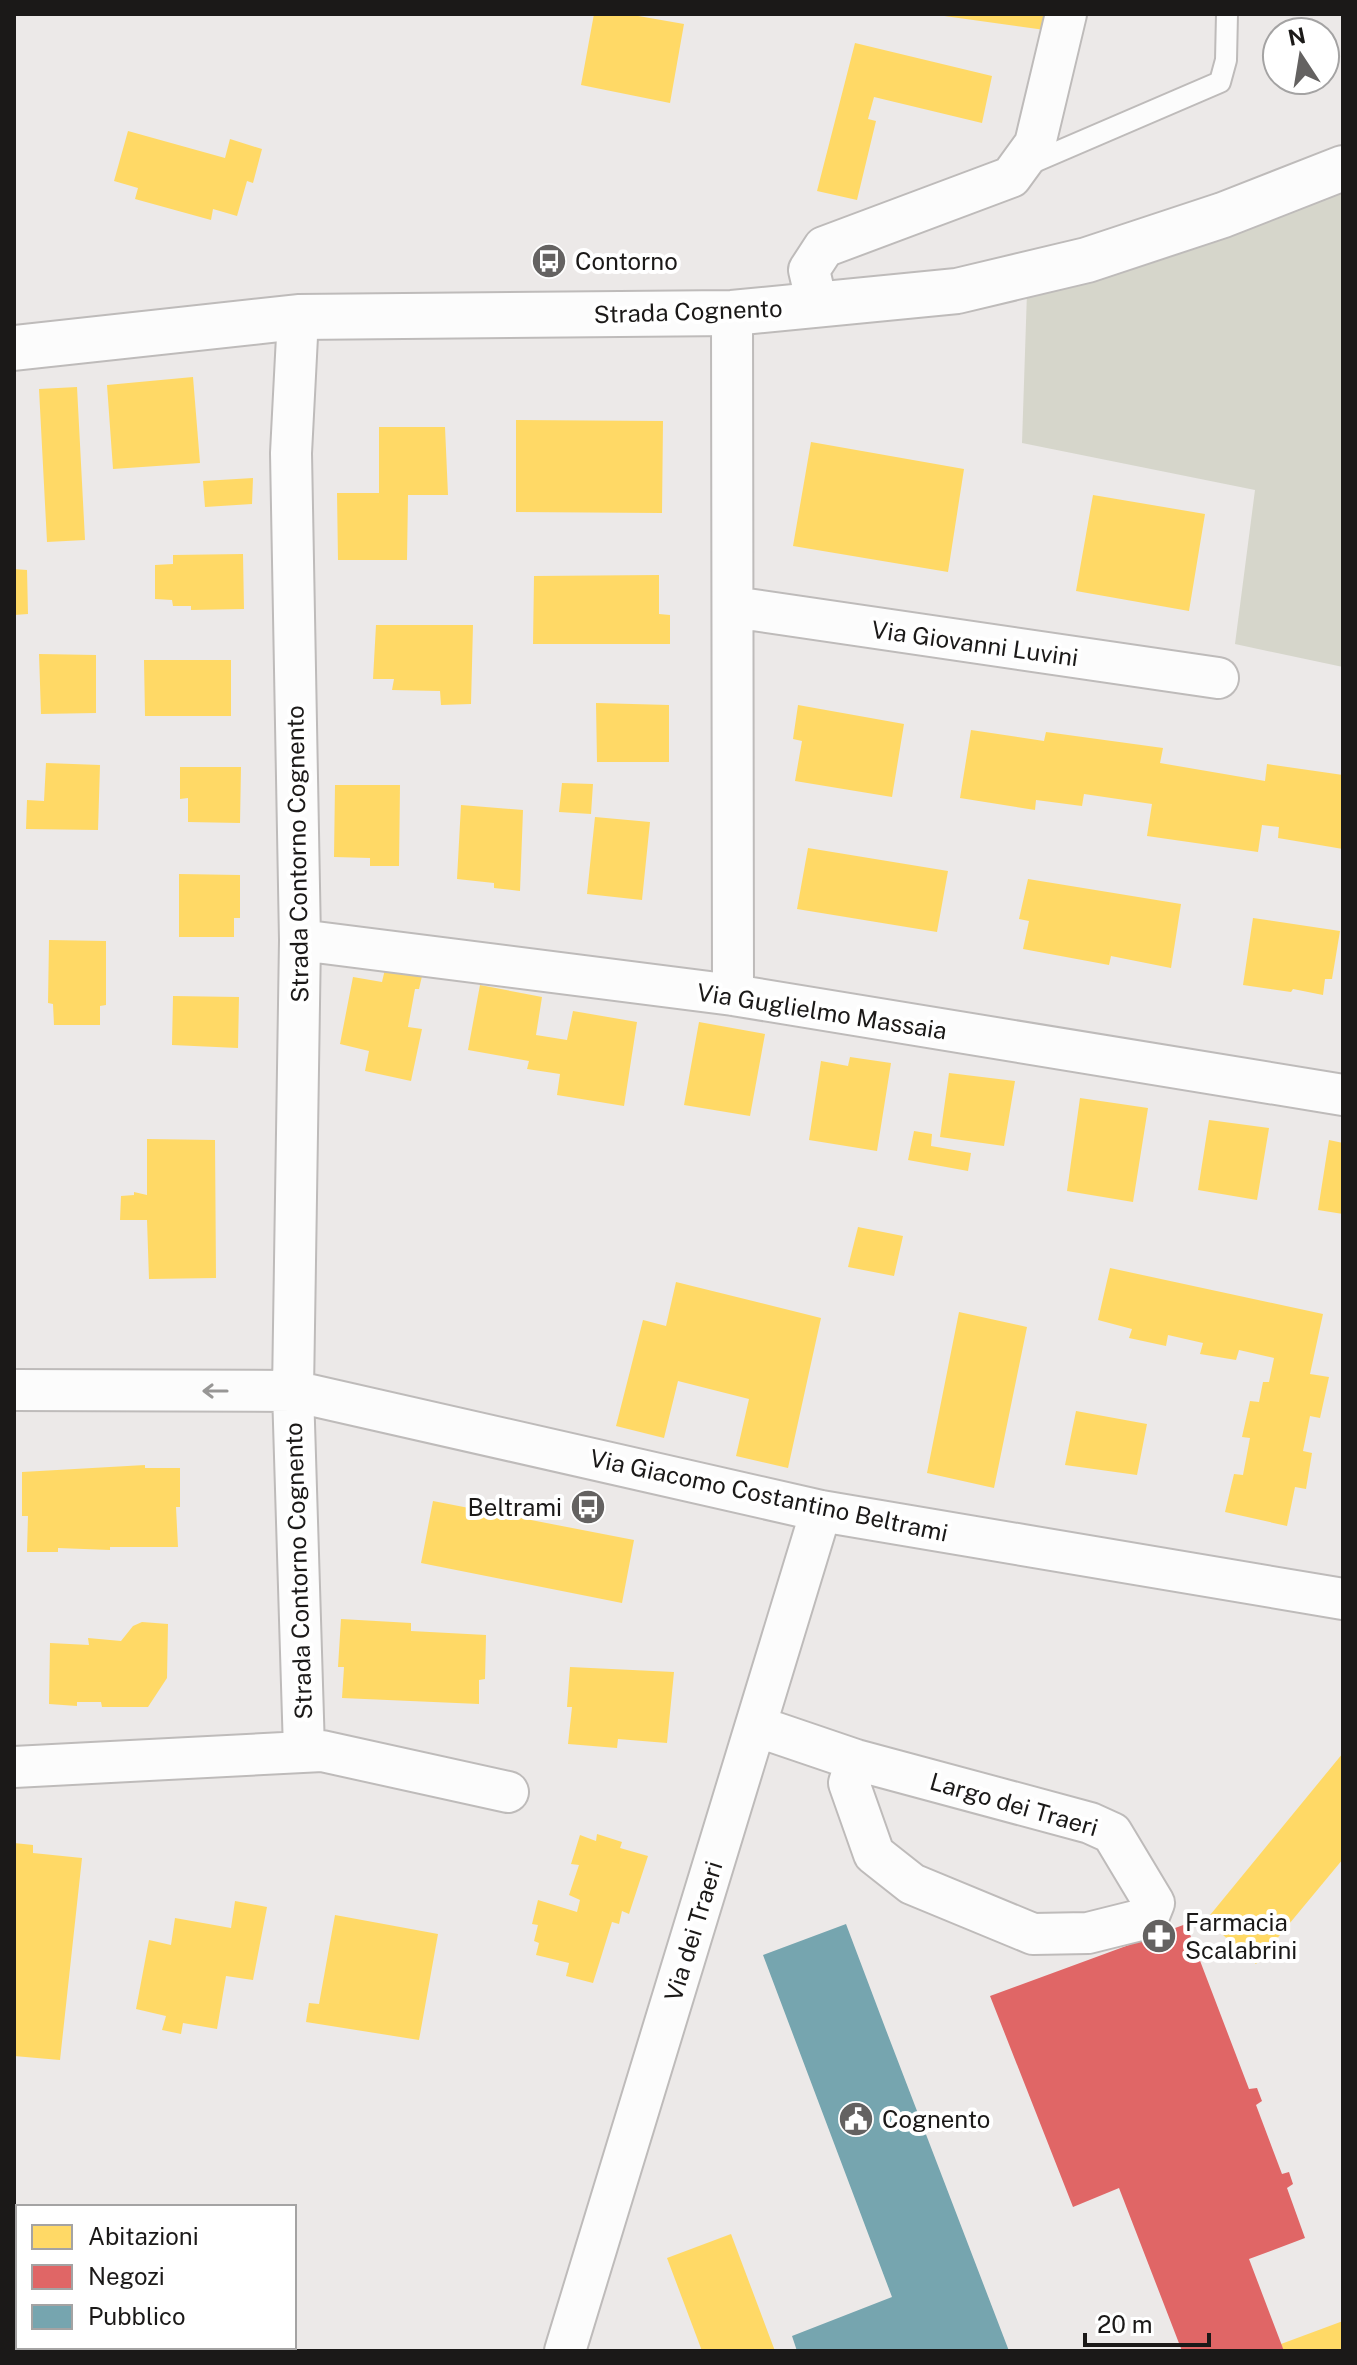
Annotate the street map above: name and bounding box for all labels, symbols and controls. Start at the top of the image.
north arrow [1261,16,1341,96]
text: N [1286,22,1308,51]
bus stop icon: Contorno [530,242,568,280]
place label: Contorno [575,247,678,275]
street label: Strada Cognento [593,294,783,328]
street label: Via Giovanni Luvini [870,615,1080,671]
street label: Strada Contorno Cognento [280,705,314,1003]
street label: Via Guglielmo Massaia [695,977,949,1045]
one-way arrow [202,1383,229,1399]
street label: Strada Contorno Cognento [279,1422,317,1720]
street label: Via Giacomo Costantino Beltrami [588,1443,950,1547]
bus stop icon: Beltrami [569,1488,607,1526]
place label: Beltrami [468,1493,562,1521]
street label: Largo dei Traeri [927,1767,1101,1841]
street label: Via dei Traeri [658,1857,728,2005]
place label: Farmacia Scalabrini [1185,1908,1297,1964]
pharmacy icon: Farmacia Scalabrini [1140,1917,1178,1955]
public building icon: Cognento [837,2100,875,2138]
place label: Cognento [882,2105,990,2133]
legend [16,2205,296,2349]
text: Abitazioni [88,2222,199,2250]
text: Negozi [88,2262,165,2290]
scale bar [1085,2297,1209,2347]
text: Pubblico [88,2302,186,2330]
text: 20 m [1097,2310,1153,2338]

